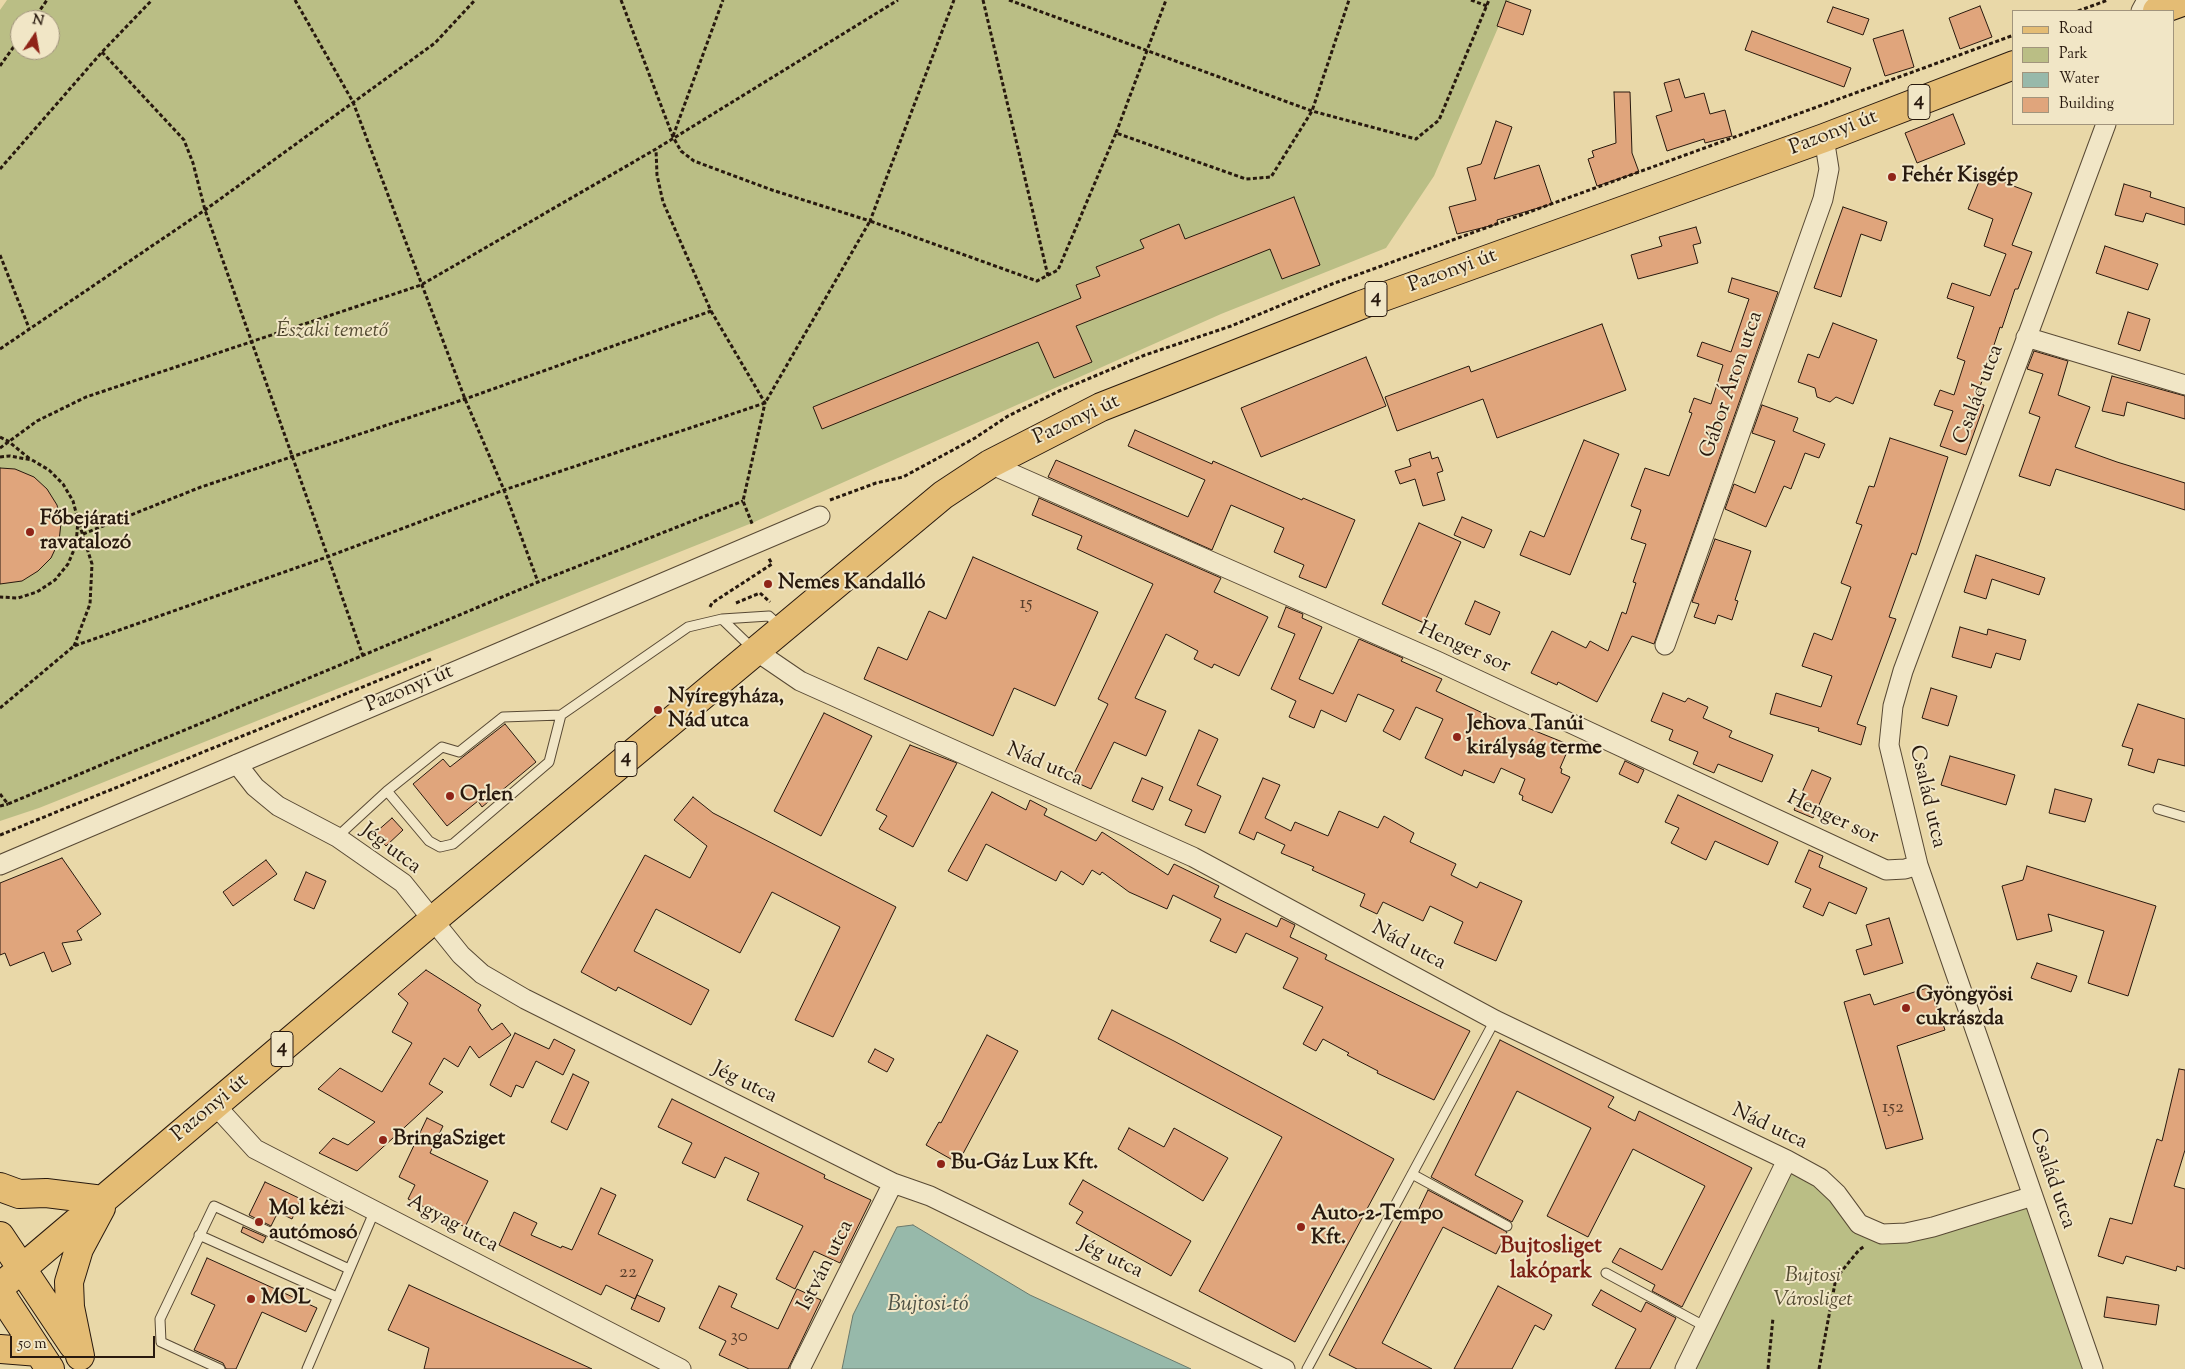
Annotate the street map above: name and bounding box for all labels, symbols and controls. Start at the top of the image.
north arrow [10,10,60,60]
text: N [30,10,45,32]
legend [2012,10,2175,125]
text: Road [2059,19,2093,40]
text: Park [2059,44,2088,65]
text: Water [2059,69,2099,90]
road number: 4 [1908,84,1930,120]
text: Building [2059,94,2114,115]
street label: Pazonyi út [1786,106,1882,162]
place label: Fehér Kisgép [1902,164,2018,190]
marker: Fehér Kisgép [1886,171,1898,183]
street label: Pazonyi út [1405,244,1501,300]
road number: 4 [1365,282,1387,316]
street label: Gábor Áron utca [1696,308,1770,462]
park label: Északi temető [276,319,388,345]
street label: Család utca [1949,342,2011,448]
street label: Pazonyi út [1030,390,1124,452]
place label: Főbejárati ravatalozó [40,507,131,557]
marker: Főbejárati ravatalozó [24,526,36,538]
place label: Nemes Kandalló [778,571,926,597]
marker: Nemes Kandalló [762,578,774,590]
house number: 15 [1020,594,1032,616]
street label: Henger sor [1414,617,1514,681]
street label: Pazonyi út [362,660,458,720]
place label: Nyíregyháza, Nád utca [668,685,784,735]
marker: Nyíregyháza, Nád utca [652,704,664,716]
place label: Jehova Tanúi királyság terme [1467,712,1602,762]
marker: Jehova Tanúi királyság terme [1451,731,1463,743]
street label: Nád utca [1002,739,1086,793]
road number: 4 [615,742,637,776]
street label: Család utca [1902,743,1950,851]
place label: Orlen [460,783,514,809]
street label: Henger sor [1782,787,1882,851]
marker: Orlen [444,790,456,802]
street label: Jég utca [355,819,425,881]
street label: Nád utca [1366,917,1450,977]
place label: Gyöngyösi cukrászda [1916,983,2013,1033]
marker: Gyöngyösi cukrászda [1900,1002,1912,1014]
road number: 4 [271,1032,293,1066]
street label: Jég utca [707,1058,781,1110]
street label: Pazonyi út [167,1070,255,1148]
house number: 152 [1882,1098,1904,1120]
street label: Nád utca [1727,1100,1811,1156]
street label: Család utca [2022,1125,2080,1233]
place label: BringaSziget [393,1127,505,1153]
marker: BringaSziget [377,1134,389,1146]
place label: Bu-Gáz Lux Kft. [951,1151,1098,1177]
marker: Bu-Gáz Lux Kft. [935,1158,947,1170]
street label: Agyag utca [402,1190,502,1260]
place label: Mol kézi autómosó [269,1197,358,1247]
place label: Auto-2-Tempo Kft. [1311,1202,1443,1252]
marker: Mol kézi autómosó [253,1216,265,1228]
street label: István utca [793,1216,861,1316]
marker: Auto-2-Tempo Kft. [1295,1221,1307,1233]
street label: Jég utca [1073,1233,1147,1285]
district label: Bujtosliget lakópark [1500,1235,1602,1286]
house number: 22 [619,1263,637,1285]
park label: Bujtosi Városliget [1773,1264,1853,1314]
place label: MOL [261,1286,311,1312]
marker: MOL [245,1293,257,1305]
water label: Bujtosi-tó [887,1293,969,1319]
scale bar [12,1326,158,1358]
house number: 30 [730,1327,748,1349]
text: 50 m [18,1334,47,1355]

